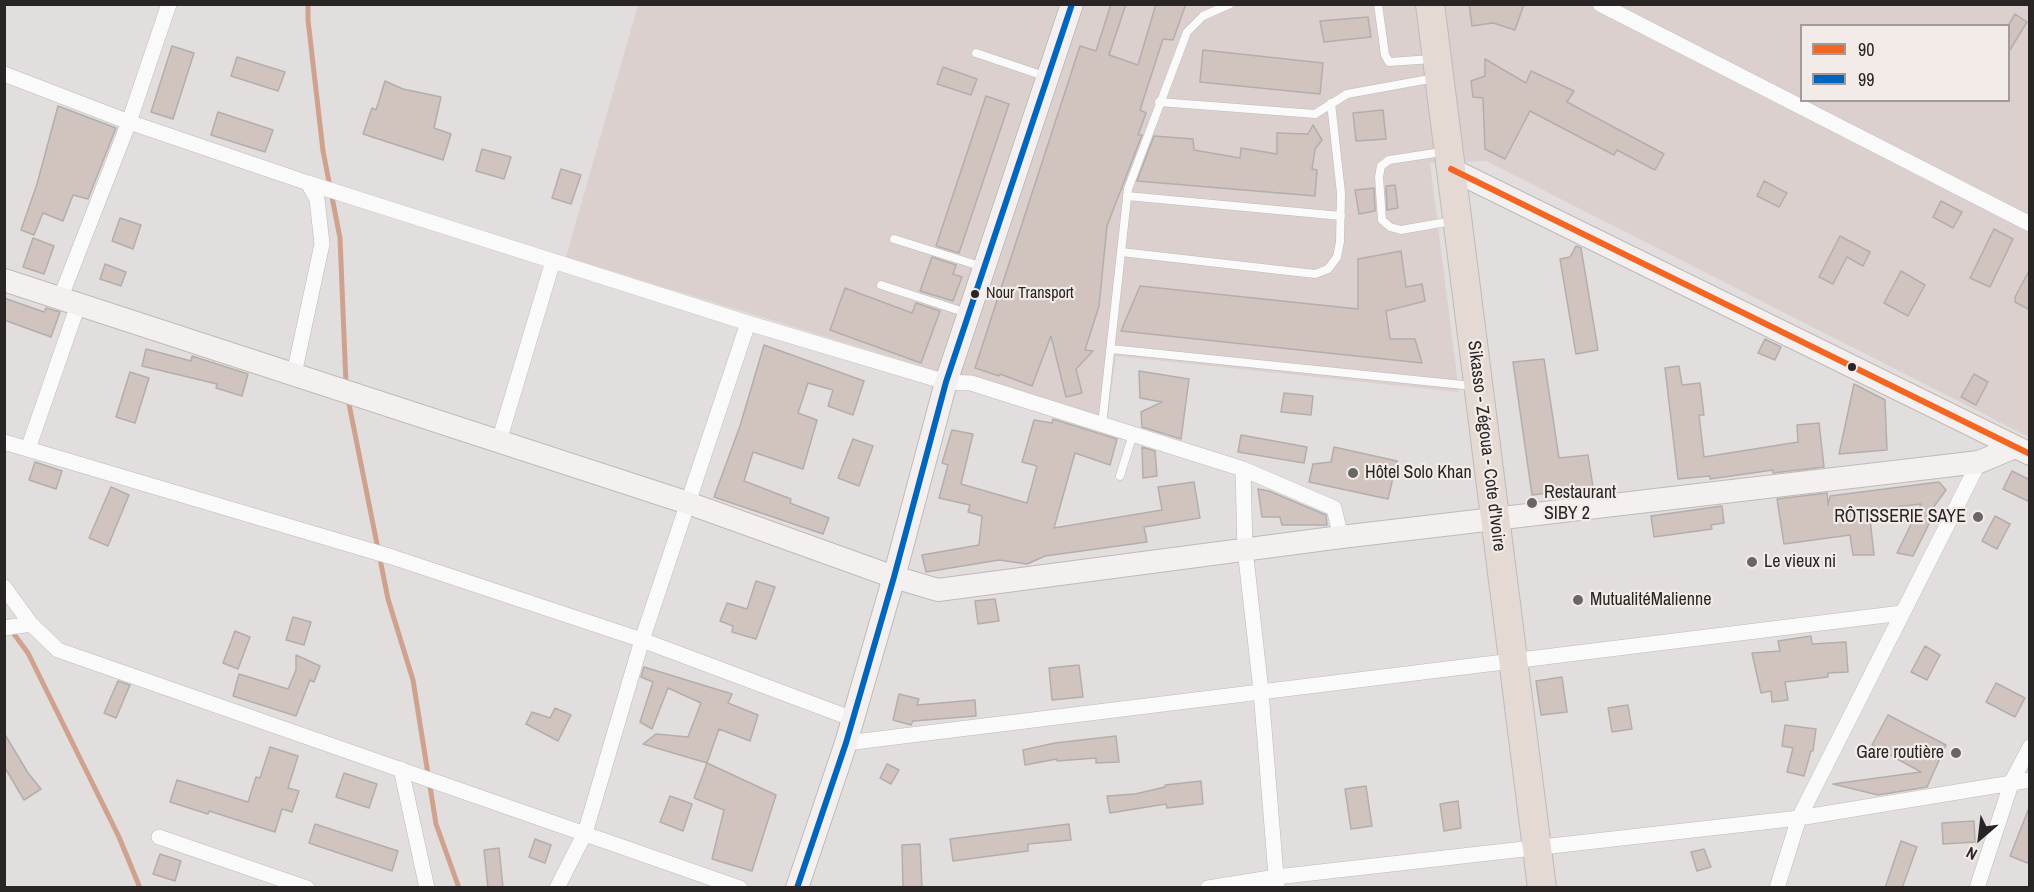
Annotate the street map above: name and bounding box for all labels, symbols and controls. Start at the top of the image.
legend [1800,24,2010,102]
text: 90 [1858,37,1874,62]
text: 99 [1858,67,1874,92]
place label: Nour Transport [986,284,1074,304]
marker: Nour Transport [969,288,981,300]
street label: Sikasso - Zégoua - Cote d'Ivoire [1462,339,1510,553]
unlabelled marker [1846,361,1858,373]
place label: Hôtel Solo Khan [1365,462,1472,484]
marker: Hôtel Solo Khan [1346,466,1360,480]
place label: Restaurant SIBY 2 [1544,482,1616,524]
marker: Restaurant SIBY 2 [1525,496,1539,510]
place label: RÔTISSERIE SAYE [1834,506,1966,528]
marker: RÔTISSERIE SAYE [1971,510,1985,524]
place label: Le vieux ni [1764,551,1836,573]
marker: Le vieux ni [1745,555,1759,569]
place label: MutualitéMalienne [1590,589,1711,611]
marker: MutualitéMalienne [1571,593,1585,607]
place label: Gare routière [1856,742,1944,764]
marker: Gare routière [1949,746,1963,760]
north arrow [1950,808,2010,868]
text: N [1962,842,1981,866]

